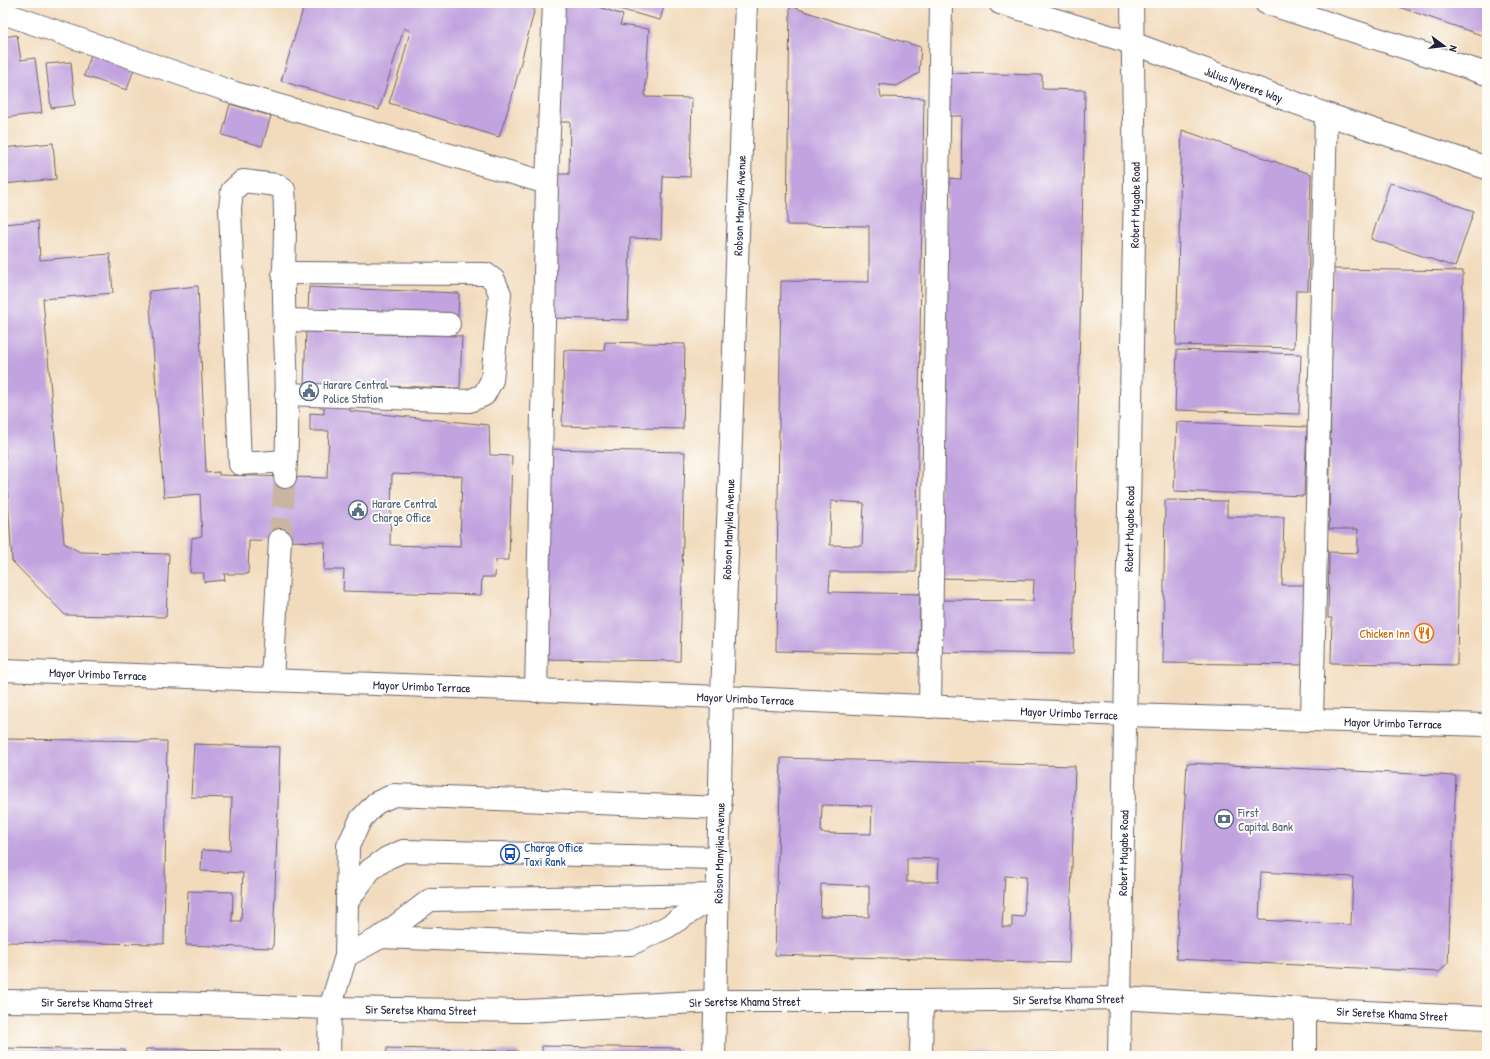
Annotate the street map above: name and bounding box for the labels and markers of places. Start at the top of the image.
place label: Harare Central Police Station [323,376,389,407]
public building icon: Harare Central Police Station [298,380,320,402]
place label: Harare Central Charge Office [372,495,438,526]
public building icon: Harare Central Charge Office [347,499,369,521]
restaurant icon: Chicken Inn [1413,622,1435,644]
place label: Chicken Inn [1359,625,1410,642]
place label: First Capital Bank [1237,804,1293,835]
bank icon: First Capital Bank [1213,808,1235,830]
place label: Charge Office Taxi Rank [524,839,583,870]
bus stop icon: Charge Office Taxi Rank [499,843,521,865]

